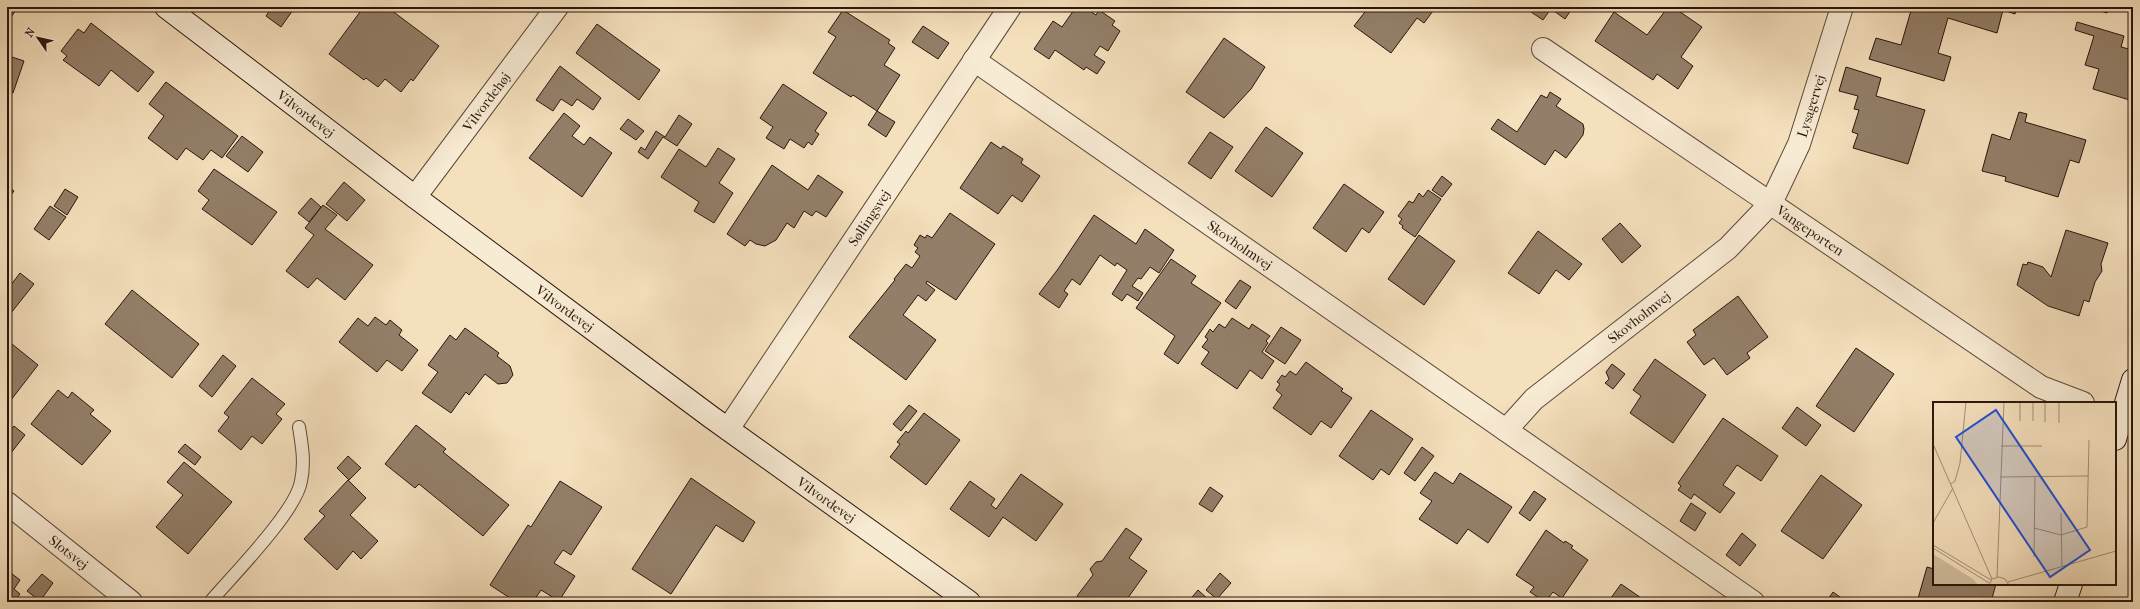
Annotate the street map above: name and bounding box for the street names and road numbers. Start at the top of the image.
street label: Vilvordehøj [458,69,514,136]
street label: Lysagervej [1794,73,1829,140]
street label: Vilvordevej [273,86,338,142]
street label: Søllingsvej [845,187,894,250]
street label: Vangeporten [1772,201,1847,260]
street label: Skovholmvej [1204,217,1275,274]
street label: Vilvordevej [531,281,597,336]
street label: Skovholmvej [1604,288,1674,347]
street label: Vilvordevej [793,473,859,527]
street label: Slotsvej [45,532,92,574]

